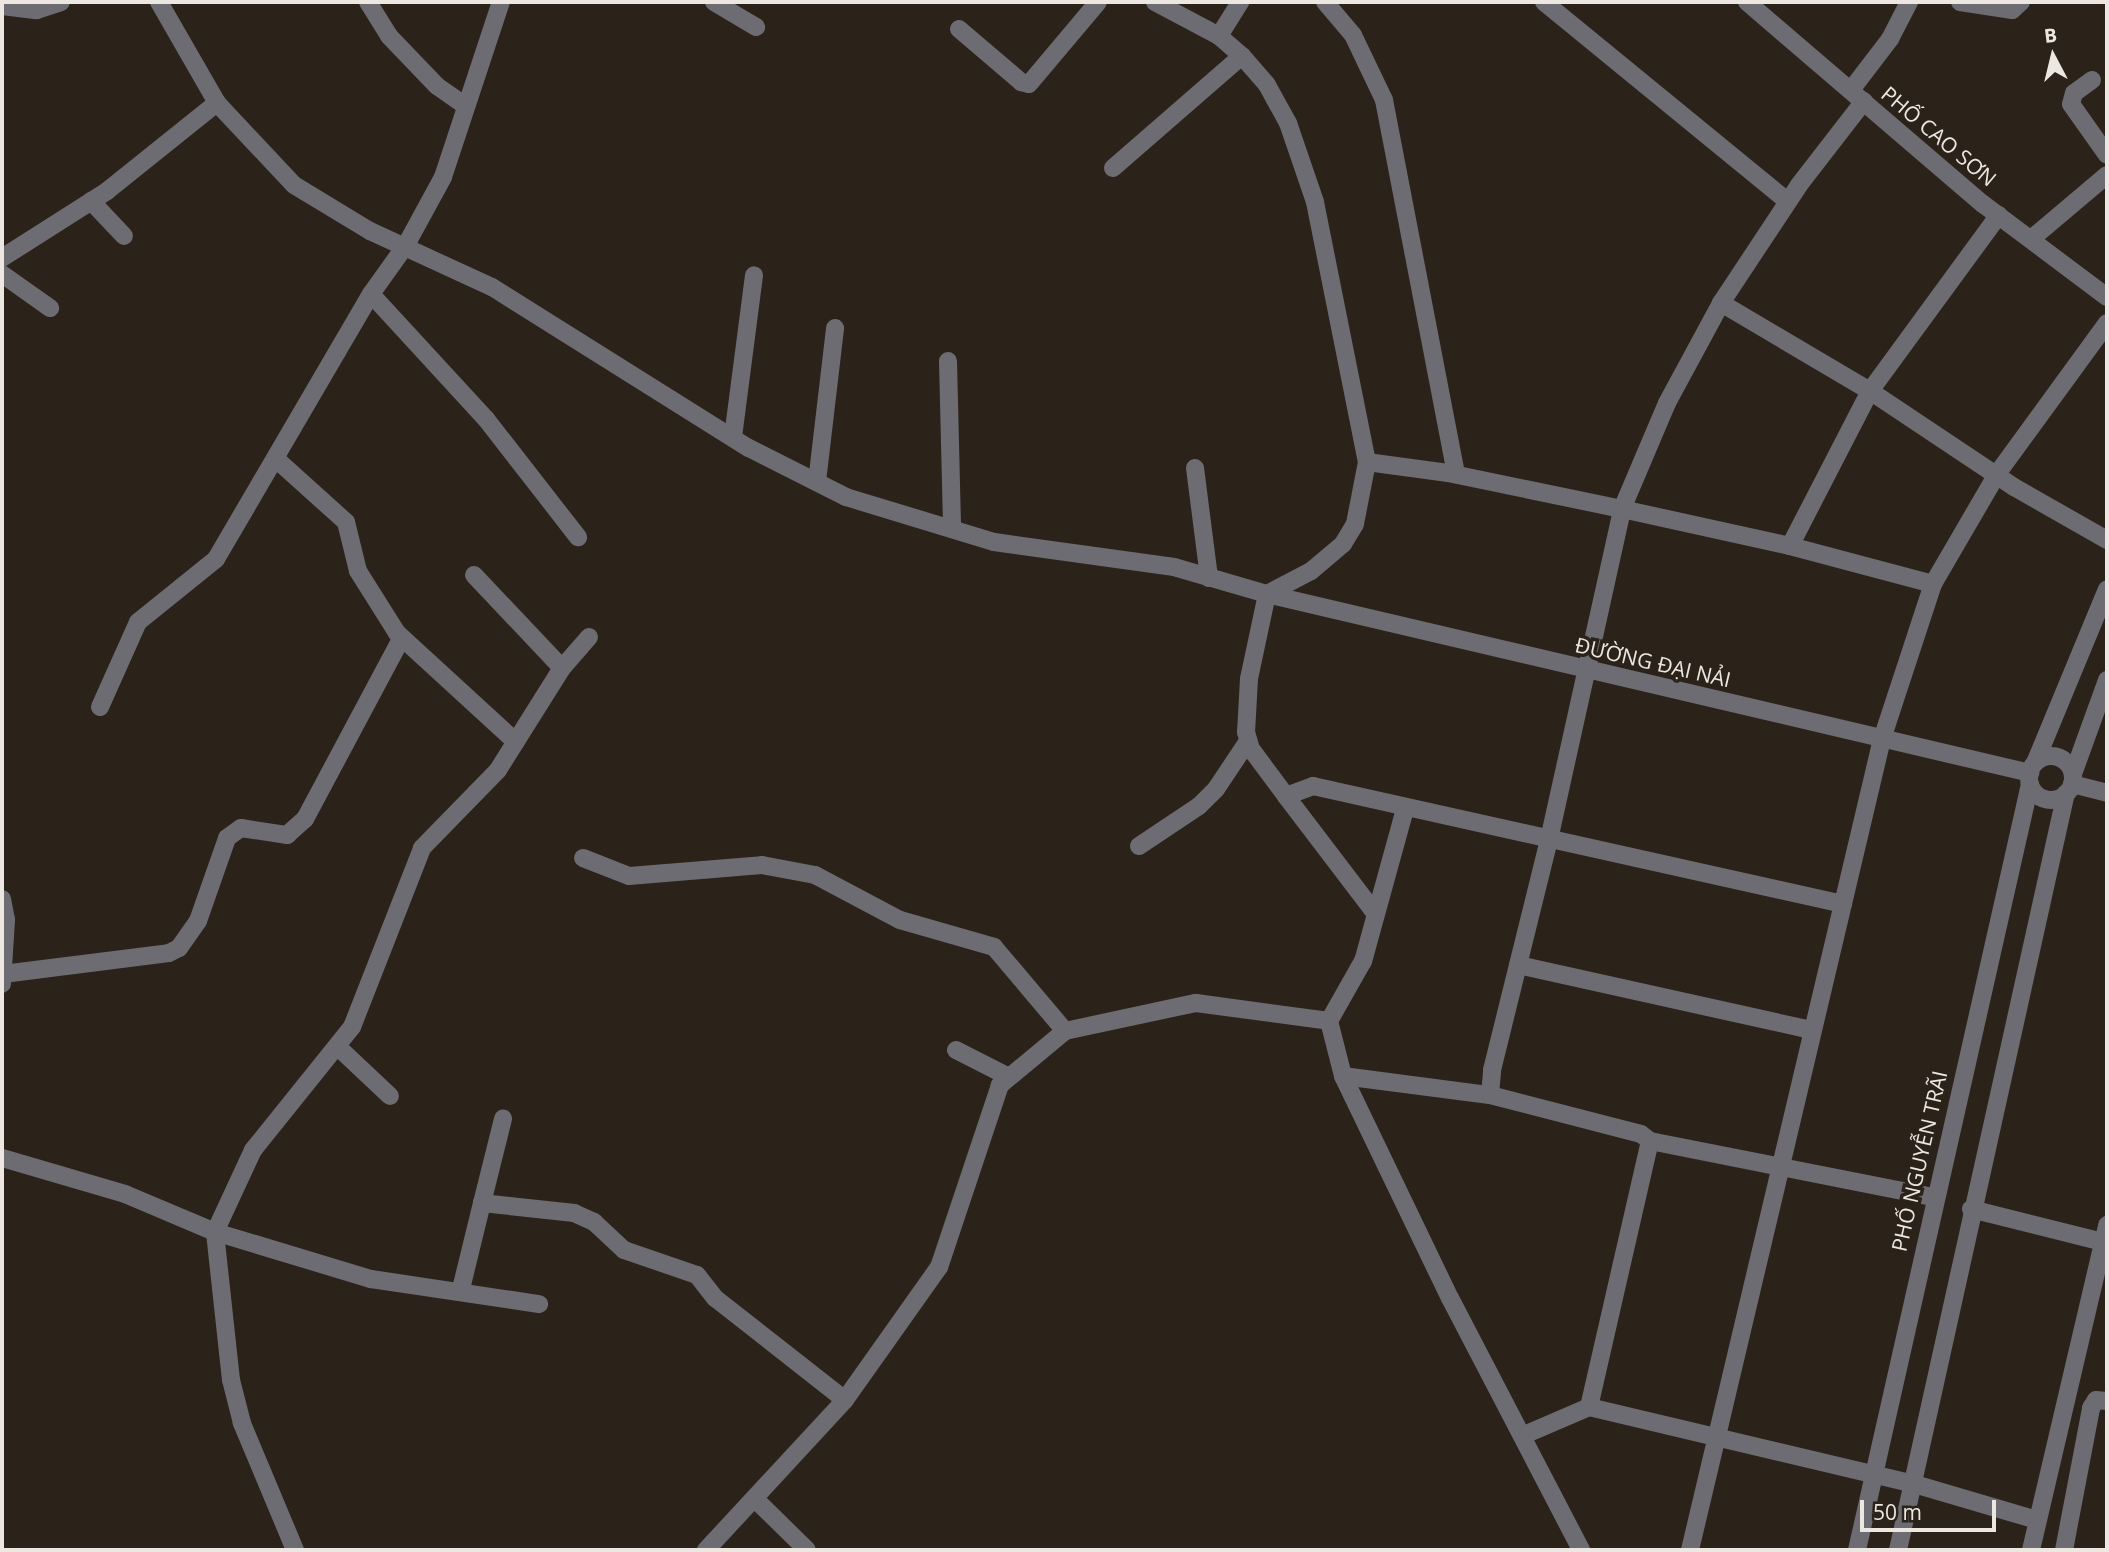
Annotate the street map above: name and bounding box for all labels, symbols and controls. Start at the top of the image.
north arrow [2018,21,2088,91]
text: B [2043,21,2058,49]
street label: PHỐ CAO SƠN [1877,81,2001,191]
street label: ĐƯỜNG ĐẠI NẢI [1573,632,1733,692]
street label: PHỐ NGUYỄN TRÃI [1886,1068,1952,1254]
scale bar [1864,1486,2000,1530]
text: 50 m [1873,1498,1922,1526]

